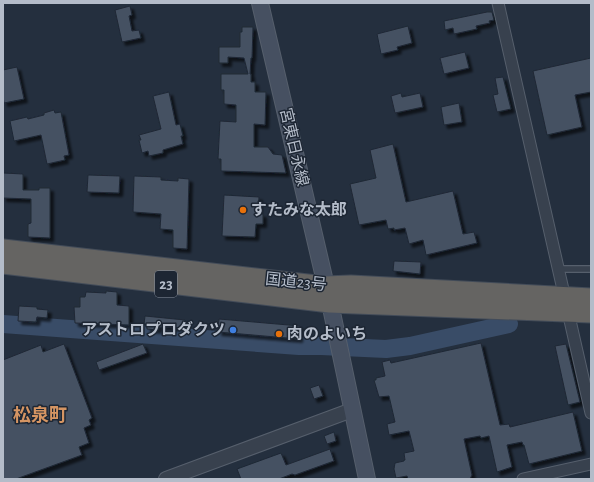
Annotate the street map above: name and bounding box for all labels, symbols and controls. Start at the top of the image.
street label: 宮東日永線 [277,106,312,188]
place label: すたみな太郎 [251,201,347,218]
marker: すたみな太郎 [238,205,248,215]
street label: 国道23号 [264,270,328,293]
road number: 23 [155,271,177,297]
place label: アストロプロダクツ [81,321,225,338]
marker: アストロプロダクツ [228,325,238,335]
place label: 肉のよいち [287,325,367,342]
marker: 肉のよいち [274,329,284,339]
district label: 松泉町 [13,405,67,425]

